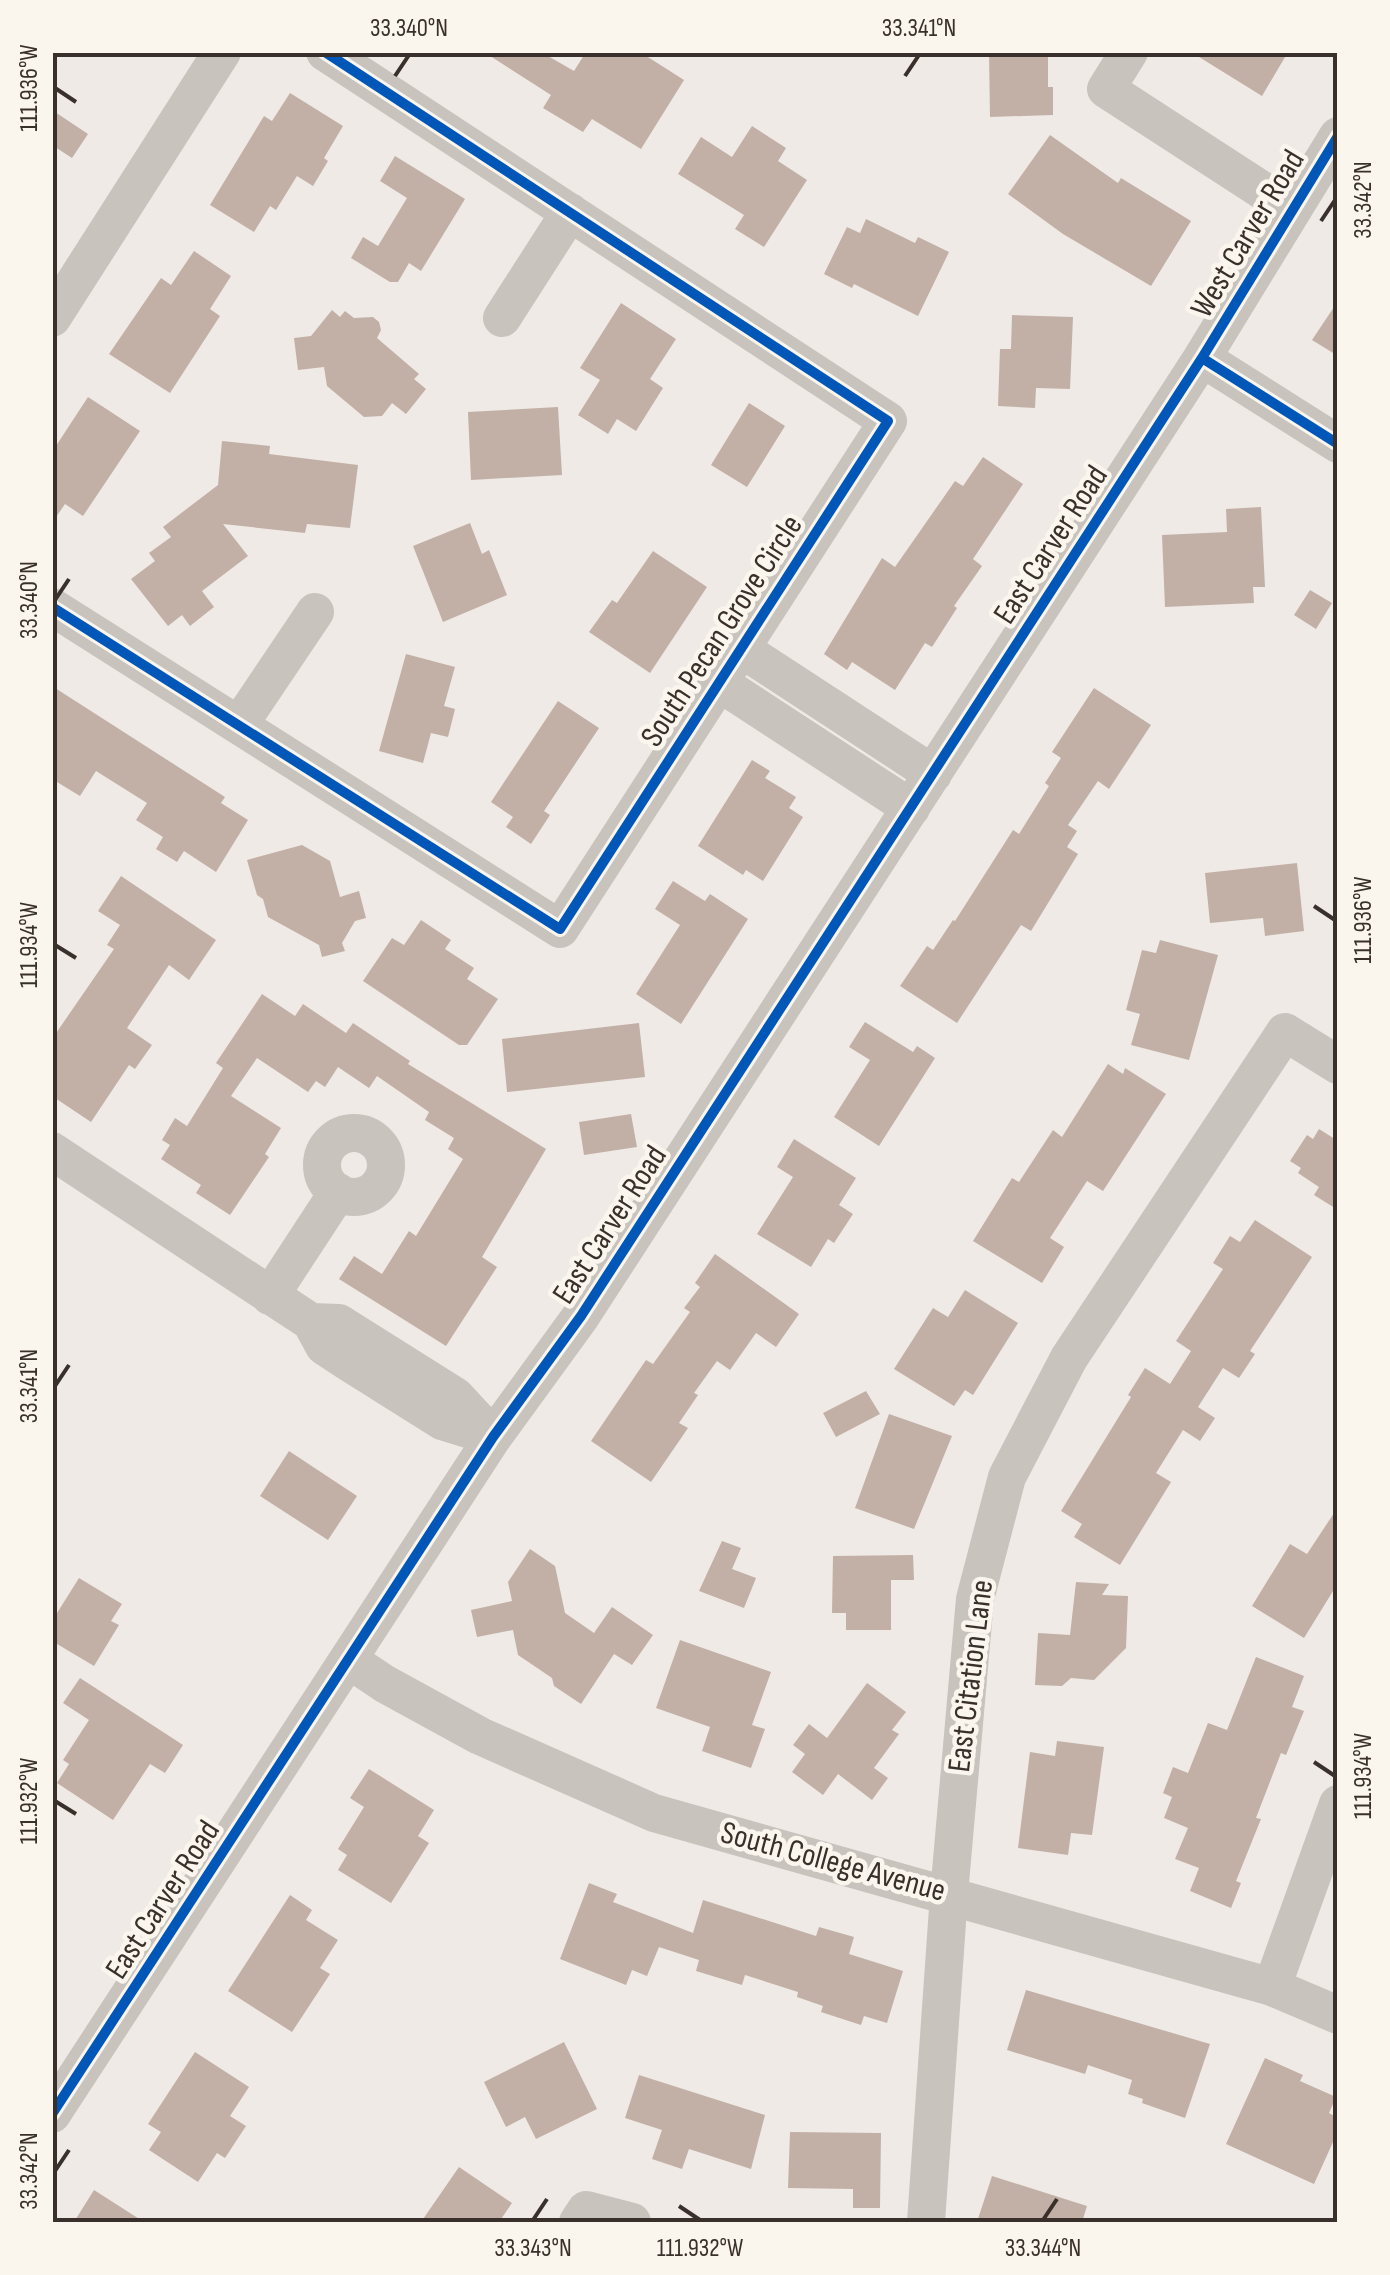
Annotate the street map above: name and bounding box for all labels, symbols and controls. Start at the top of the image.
text: 33.340°N [370,13,448,44]
text: 33.341°N [882,13,956,44]
text: 111.936°W [14,44,45,132]
street label: West Carver Road [1183,143,1313,325]
text: 33.342°N [1348,161,1379,239]
street label: East Carver Road [985,459,1117,631]
street label: South Pecan Grove Circle [633,508,811,754]
text: 33.340°N [14,561,45,639]
text: 111.936°W [1348,876,1379,964]
text: 111.934°W [14,902,45,988]
street label: East Carver Road [544,1139,676,1311]
text: 33.341°N [14,1349,45,1423]
street label: East Citation Lane [940,1578,1002,1774]
text: 111.934°W [1348,1733,1379,1819]
text: 111.932°W [14,1758,45,1844]
street label: South College Avenue [716,1813,950,1911]
street label: East Carver Road [97,1814,229,1986]
text: 33.342°N [14,2132,45,2210]
text: 33.343°N [494,2233,572,2264]
text: 111.932°W [657,2233,743,2264]
text: 33.344°N [1005,2233,1081,2264]

